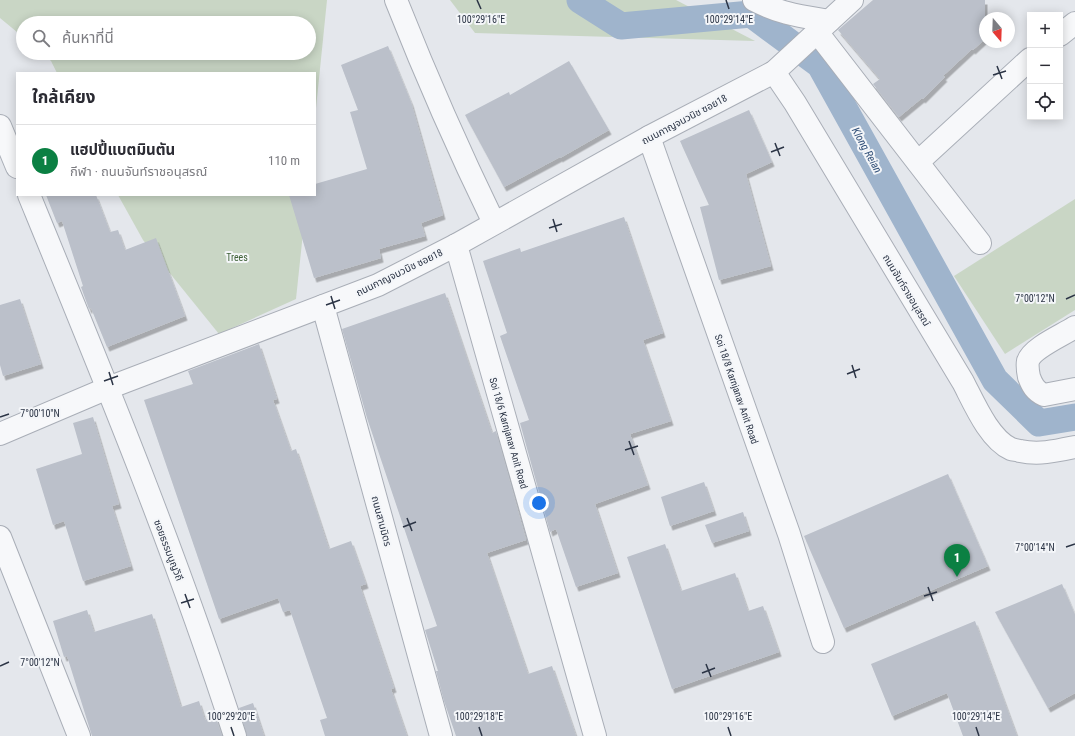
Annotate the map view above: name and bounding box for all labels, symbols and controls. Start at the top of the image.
north arrow [979,12,1015,48]
map controls [1027,12,1063,120]
button: + [1027,12,1063,48]
text: 100°29'16"E [457,14,505,25]
text: 100°29'14"E [705,14,753,25]
search box [16,16,316,60]
icon: search [30,27,52,49]
text: ค้นหาที่นี่ [62,29,114,47]
button: − [1027,48,1063,84]
button: locate [1027,84,1063,120]
text: ใกล้เคียง [32,87,95,107]
street label: ถนนกาญจนวนิช ซอย18 [640,92,729,147]
water label: Klong Reian [849,125,884,175]
text: แฮปปี้แบตมินตัน [70,141,175,159]
text: 1 [42,153,48,168]
text: 110 m [268,153,300,168]
text: กีฬา · ถนนจันท์ราชอนุสรณ์ [70,164,207,179]
street label: ถนนกาญจนวนิช ซอย18 [354,247,444,298]
park label: Trees [226,252,248,263]
street label: ถนนจันท์ราชอนุสรณ์ [880,252,932,329]
text: 7°00'12"N [1015,293,1055,304]
street label: Soi 18/8 Karnjanav Anit Road [713,333,760,445]
street label: Soi 18/6 Karnjanav Anit Road [487,376,530,490]
text: 7°00'10"N [20,408,60,419]
your location [529,493,549,513]
street label: ถนนสามมิตร [370,495,394,548]
street label: ซอยธรรมนูญวิถี [151,518,185,583]
text: 7°00'14"N [1015,542,1055,553]
pin: 1 [944,544,970,577]
text: 7°00'12"N [20,657,60,668]
text: 100°29'20"E [207,711,255,722]
text: 100°29'18"E [455,711,503,722]
text: 100°29'16"E [704,711,752,722]
text: 100°29'14"E [952,711,1000,722]

